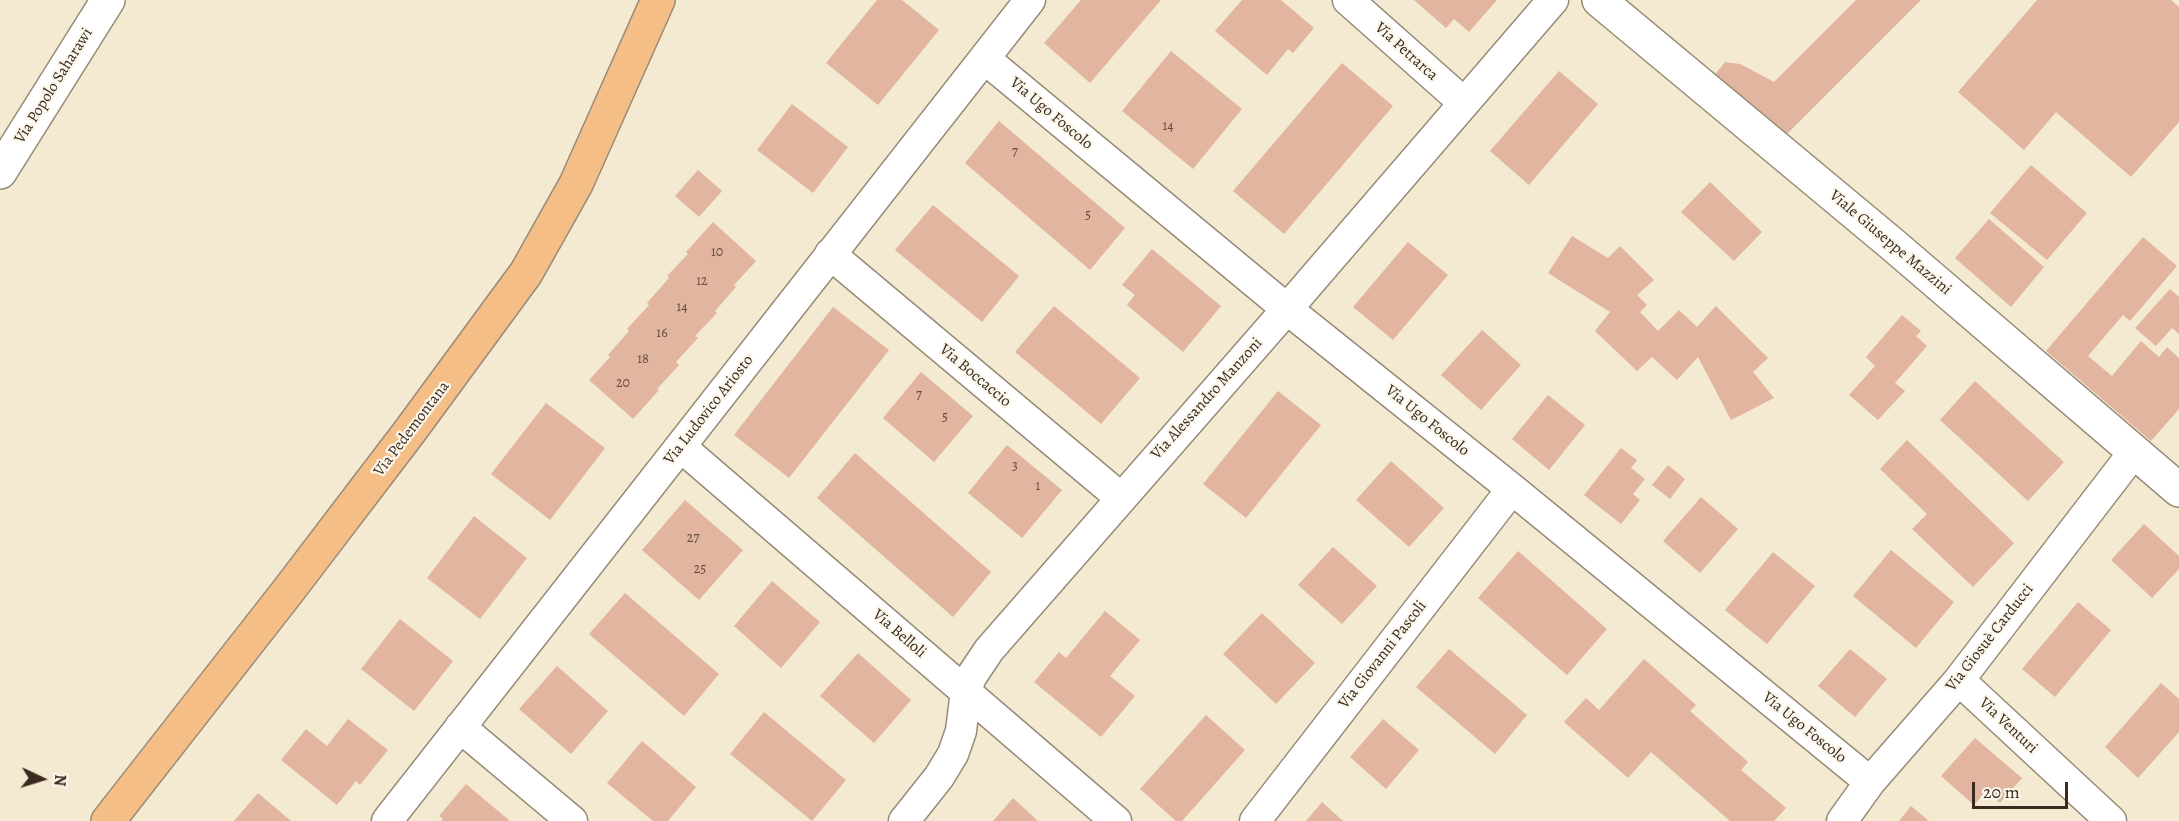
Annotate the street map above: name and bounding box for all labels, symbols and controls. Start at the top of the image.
street label: Via Petrarca [1370,19,1442,85]
street label: Via Popolo Saharawi [11,25,97,147]
street label: Via Ugo Foscolo [1006,74,1096,154]
house number: 14 [1162,119,1174,135]
house number: 7 [1012,145,1018,161]
street label: Viale Giuseppe Mazzini [1825,186,1955,300]
house number: 5 [1085,208,1091,224]
house number: 10 [711,245,723,261]
house number: 12 [696,274,708,290]
house number: 14 [676,300,688,316]
house number: 16 [656,326,668,342]
street label: Via Alessandro Manzoni [1147,334,1267,464]
street label: Via Boccaccio [935,340,1015,412]
street label: Via Ludovico Ariosto [660,351,758,469]
house number: 18 [637,352,649,368]
house number: 20 [616,376,630,392]
street label: Via Pedemontana [370,378,454,480]
street label: Via Ugo Foscolo [1381,381,1473,461]
house number: 7 [916,388,922,404]
house number: 5 [942,410,948,426]
house number: 3 [1012,459,1018,475]
house number: 1 [1036,479,1040,495]
house number: 27 [687,531,699,547]
house number: 25 [694,562,706,578]
street label: Via Giosuè Carducci [1942,580,2038,696]
street label: Via Giovanni Pascoli [1335,597,1431,713]
street label: Via Belloli [868,605,930,663]
street label: Via Ugo Foscolo [1758,688,1850,768]
street label: Via Venturi [1975,694,2041,758]
north arrow [12,749,72,809]
scale bar [1975,770,2071,808]
text: N [49,774,71,787]
text: 20 m [1983,780,2020,804]

